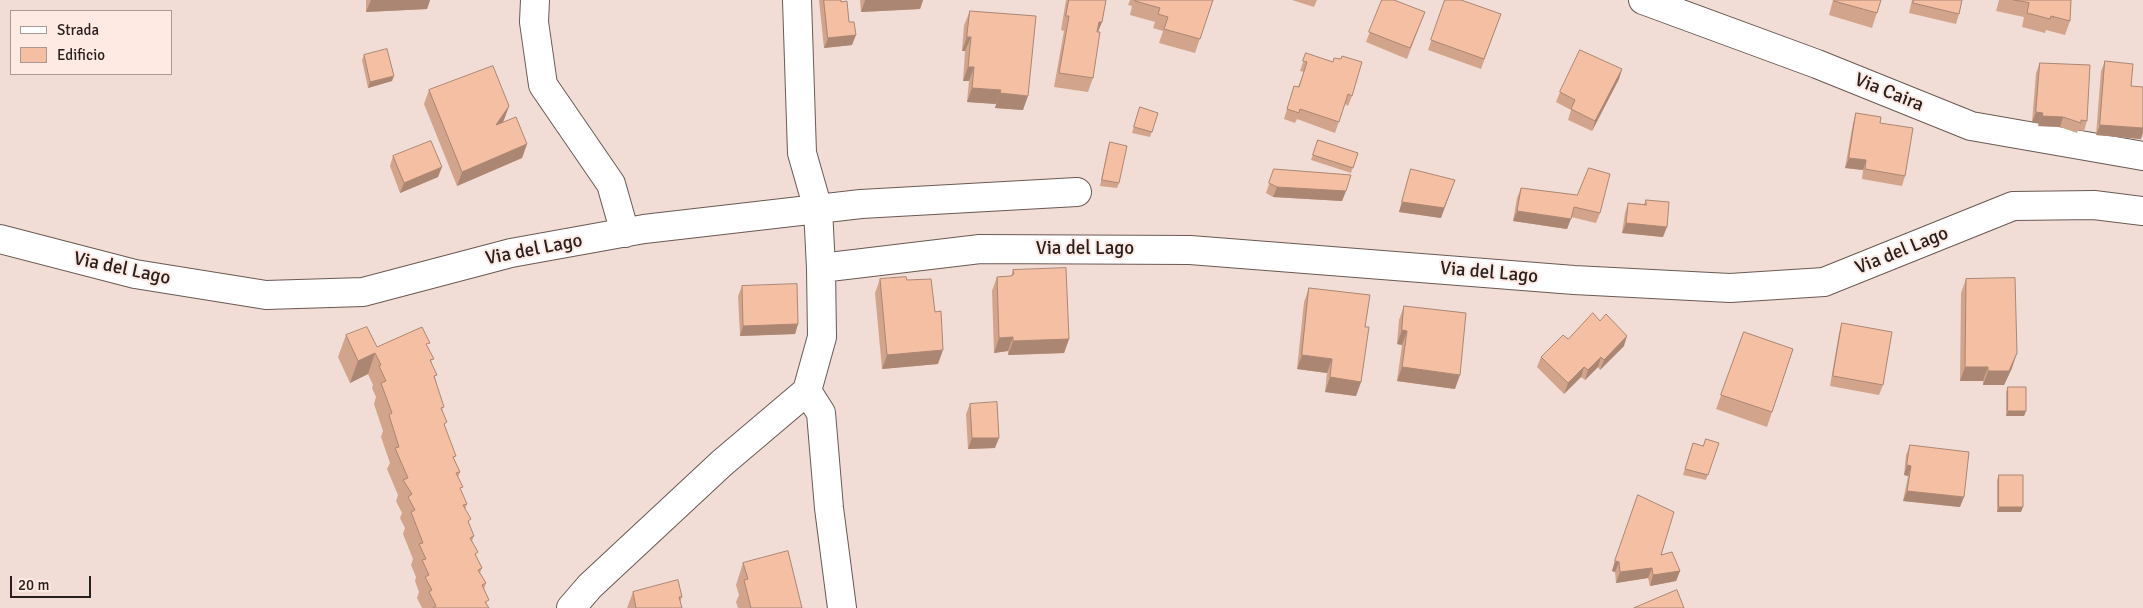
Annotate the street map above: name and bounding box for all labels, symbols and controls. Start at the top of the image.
legend [10,10,172,75]
text: Strada [57,21,99,39]
text: Edificio [57,46,105,64]
street label: Via Caira [1851,69,1927,117]
street label: Via del Lago [1852,222,1952,280]
street label: Via del Lago [484,229,584,271]
street label: Via del Lago [1036,238,1134,260]
street label: Via del Lago [71,248,173,290]
street label: Via del Lago [1439,257,1539,289]
scale bar [12,566,94,598]
text: 20 m [18,576,49,594]

